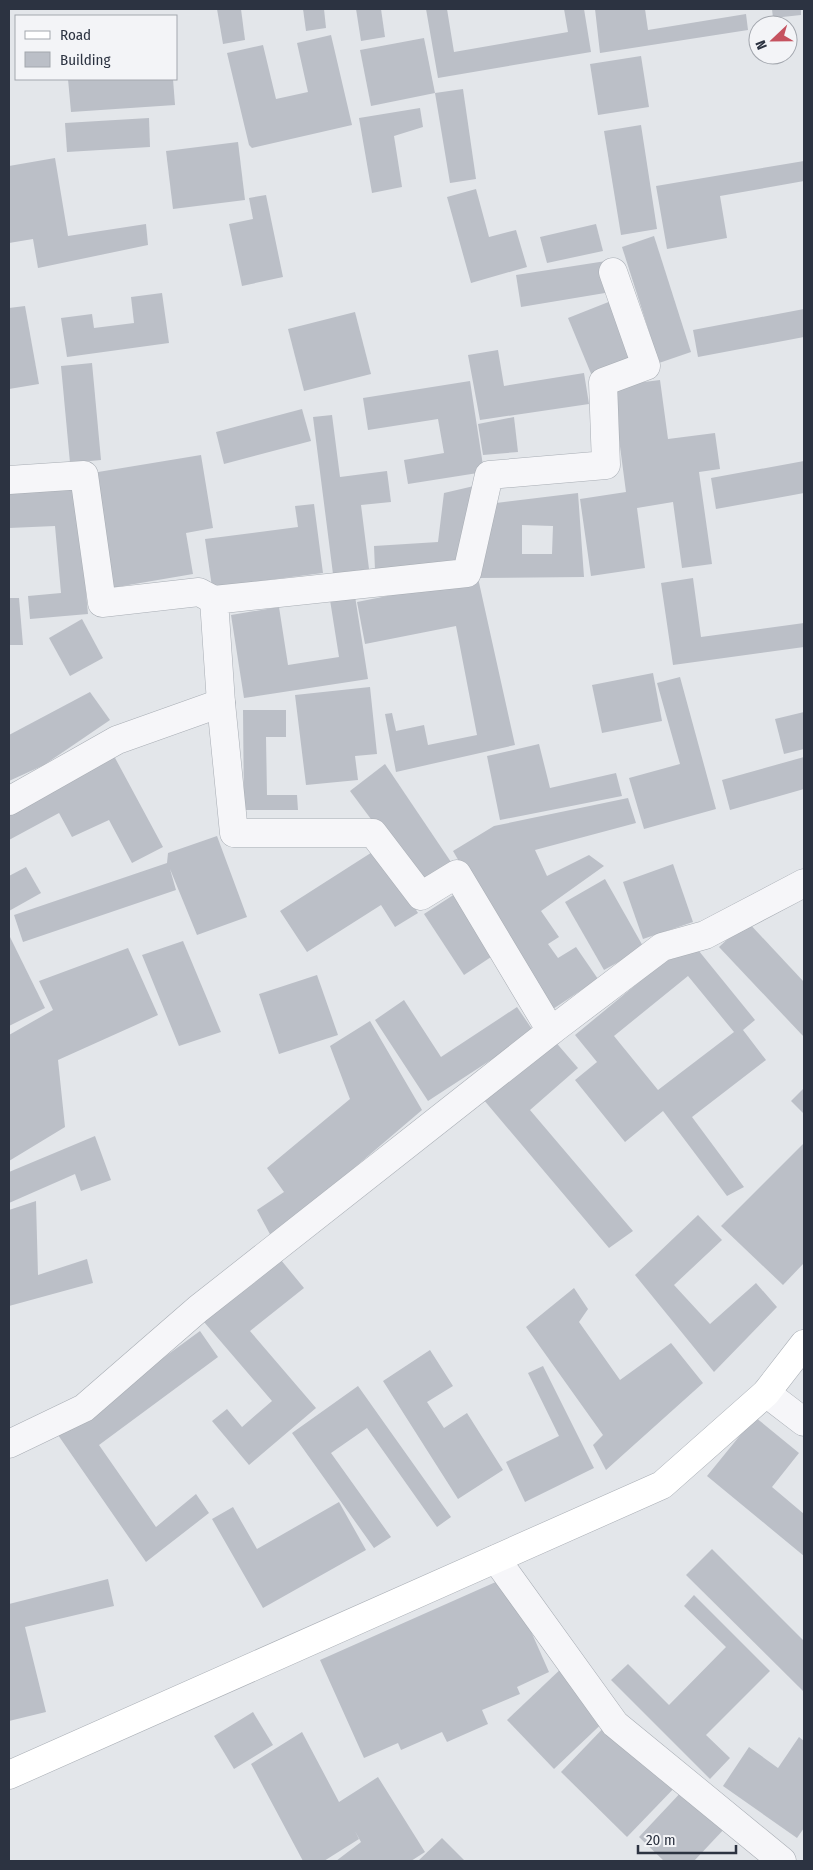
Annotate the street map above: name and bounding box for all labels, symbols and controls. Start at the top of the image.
legend [15,15,178,80]
north arrow [748,15,798,65]
text: Road [60,26,91,44]
text: N [752,38,771,52]
text: Building [60,51,111,69]
scale bar [638,1822,736,1854]
text: 20 m [646,1831,676,1849]

